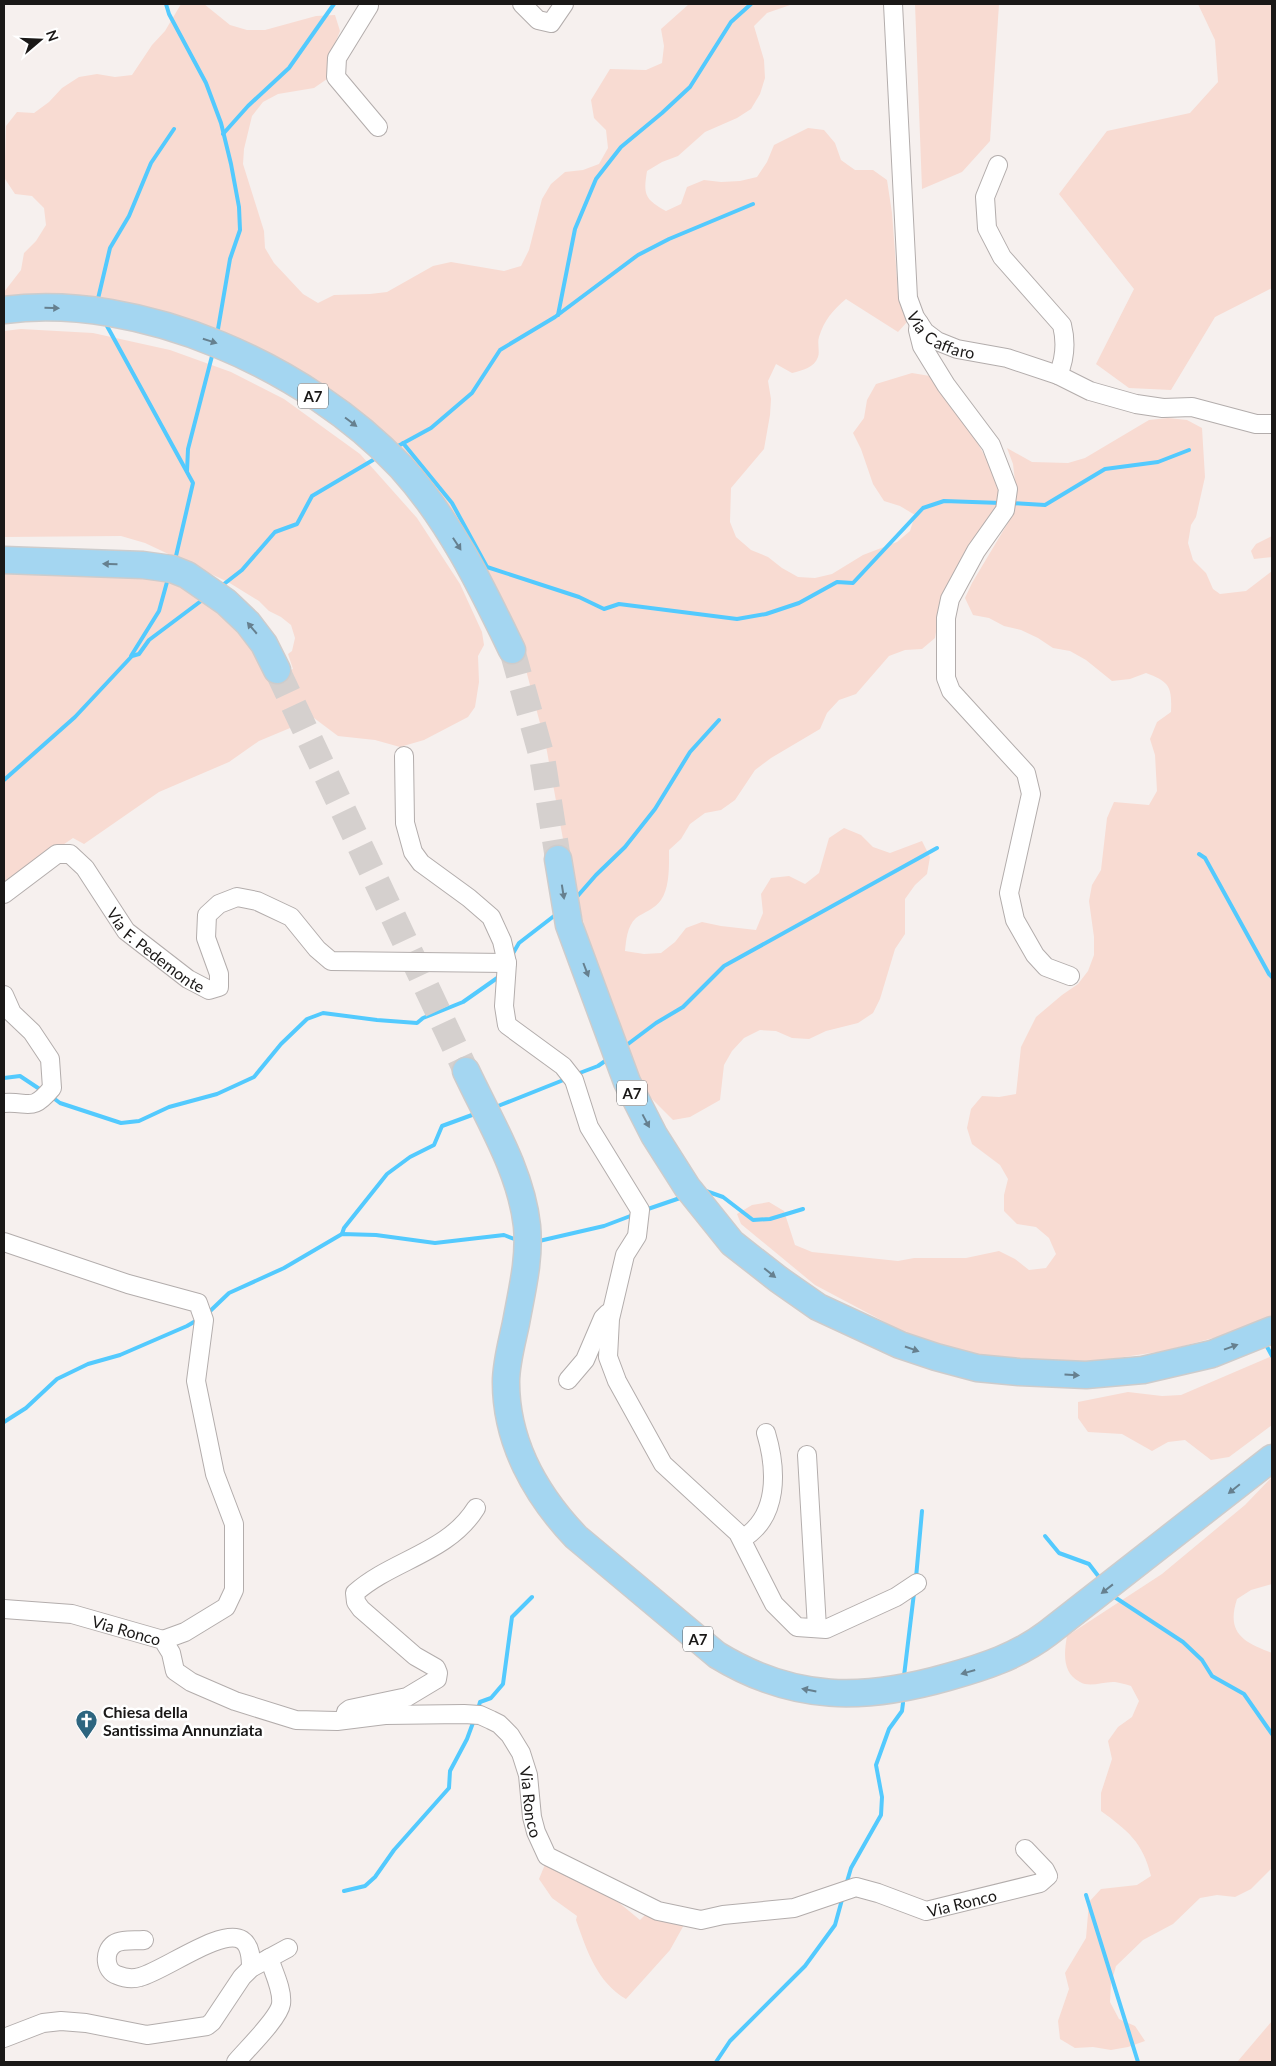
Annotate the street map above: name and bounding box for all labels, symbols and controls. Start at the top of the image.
north arrow [15,15,65,65]
text: N [43,28,63,43]
one-way arrow [45,304,61,312]
street label: Via Caffaro [904,308,976,362]
one-way arrow [203,338,218,346]
road number: A7 [298,384,328,408]
one-way arrow [344,417,358,427]
one-way arrow [452,537,461,551]
one-way arrow [102,560,118,568]
one-way arrow [247,621,258,634]
one-way arrow [560,884,568,900]
street label: Via F. Pedemonte [104,904,208,996]
one-way arrow [583,963,590,978]
road number: A7 [617,1080,647,1106]
one-way arrow [642,1114,650,1128]
one-way arrow [763,1268,777,1278]
one-way arrow [1224,1343,1239,1351]
one-way arrow [905,1346,920,1353]
one-way arrow [1064,1371,1080,1379]
one-way arrow [1228,1483,1241,1494]
one-way arrow [1101,1584,1114,1595]
street label: Via Ronco [90,1611,163,1648]
road number: A7 [683,1626,713,1652]
one-way arrow [961,1668,976,1676]
one-way arrow [801,1686,816,1694]
place label: Chiesa della Santissima Annunziata [103,1702,263,1739]
church icon: Chiesa della Santissima Annunziata [75,1708,99,1739]
street label: Via Ronco [516,1764,547,1840]
street label: Via Ronco [925,1885,998,1920]

